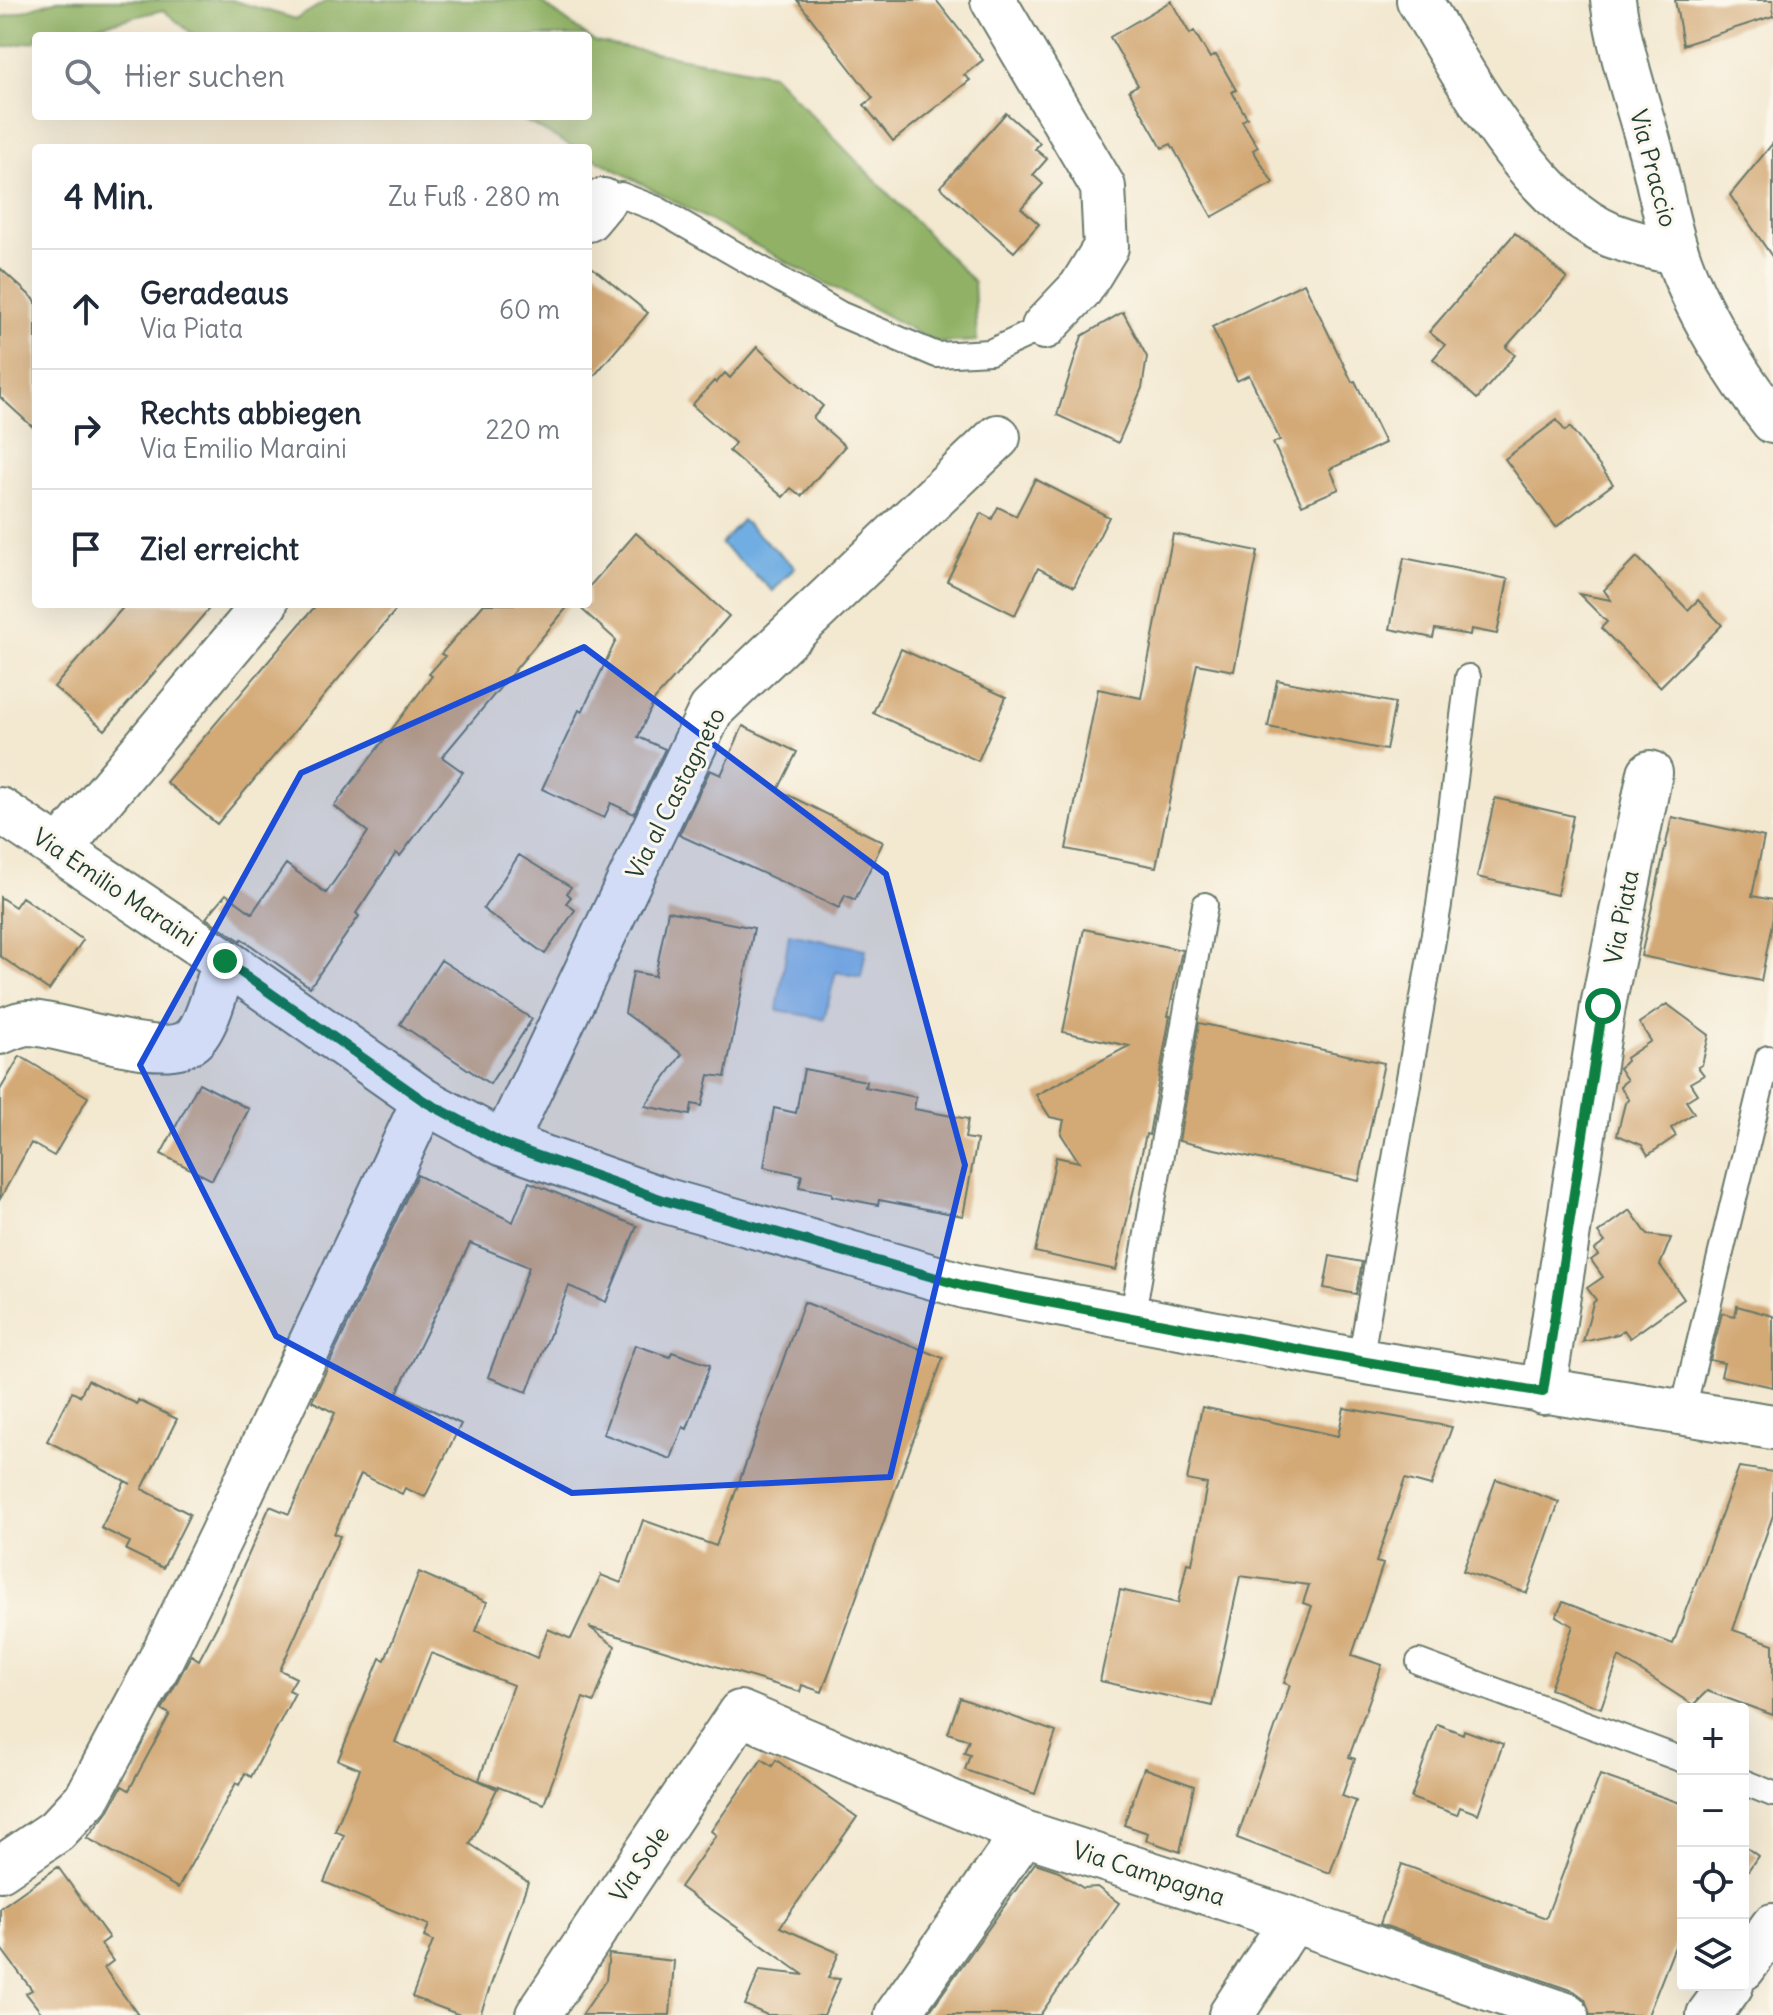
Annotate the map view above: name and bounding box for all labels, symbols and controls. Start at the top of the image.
search box [32,32,592,120]
icon: search [60,54,104,98]
text: Hier suchen [124,57,285,95]
street label: Via Praccio [1624,106,1684,230]
text: 4 Min. [64,175,154,218]
text: Zu Fuß · 280 m [388,180,560,213]
text: Geradeaus [140,274,289,312]
icon: ahead [64,287,108,331]
text: 60 m [499,293,560,326]
text: Via Piata [140,312,243,345]
text: Rechts abbiegen [140,394,361,432]
icon: right [64,407,108,451]
text: 220 m [485,413,560,446]
text: Via Emilio Maraini [140,432,347,465]
icon: arrive [64,527,108,571]
text: Ziel erreicht [140,530,299,568]
street label: Via al Castagneto [619,702,731,884]
street label: Via Emilio Maraini [27,821,203,953]
street label: Via Piata [1597,867,1645,967]
route end [207,943,243,979]
route start [1585,988,1621,1024]
map controls [1677,1703,1749,1991]
button: + [1677,1703,1749,1775]
button: − [1677,1775,1749,1847]
street label: Via Sole [603,1820,675,1908]
street label: Via Campagna [1069,1834,1229,1912]
button: locate [1677,1847,1749,1919]
button: layers [1677,1919,1749,1991]

